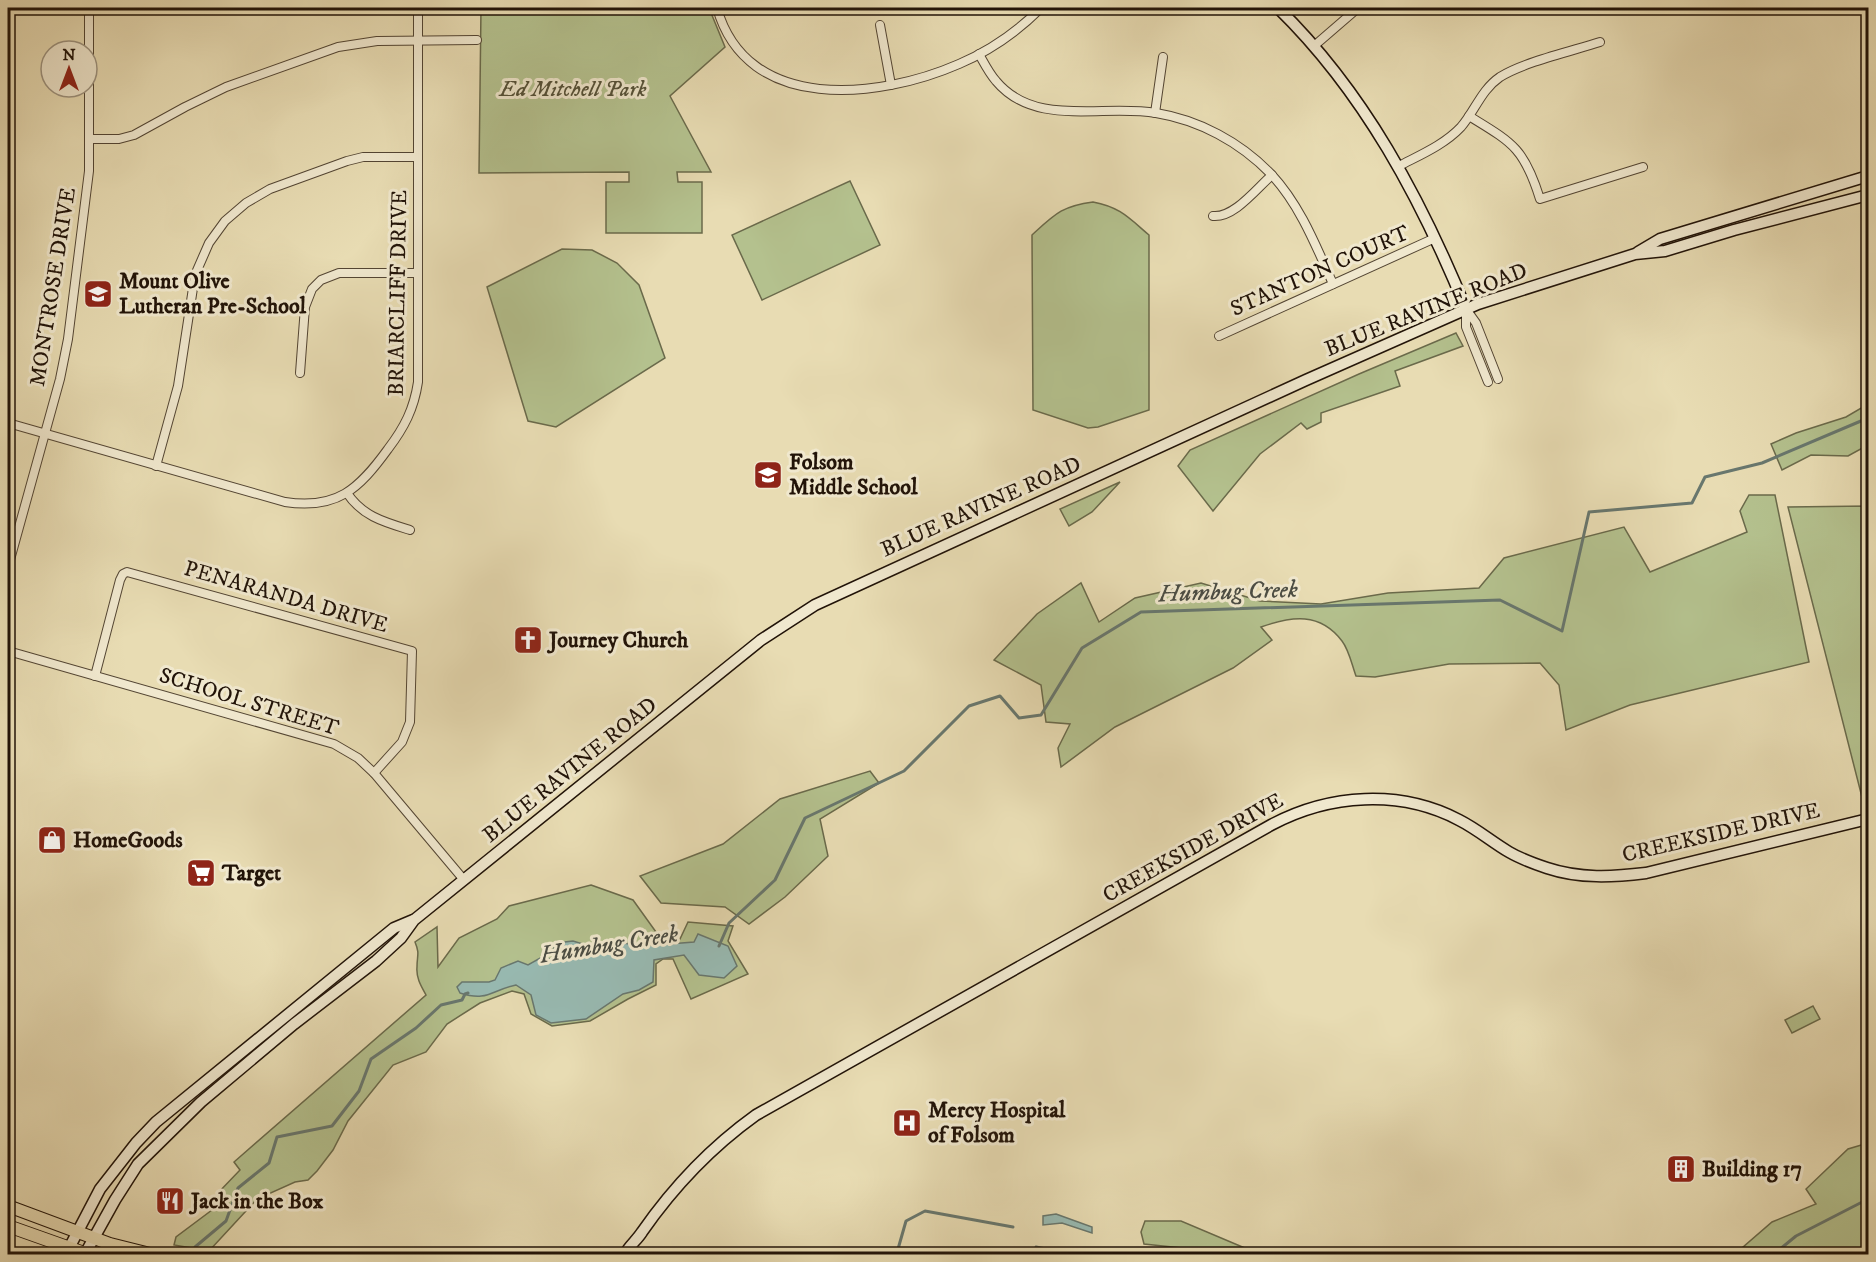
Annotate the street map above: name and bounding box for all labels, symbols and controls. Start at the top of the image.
north arrow [39,39,99,99]
text: N [62,45,76,65]
park label: Ed Mitchell Park [497,76,647,103]
street label: MONTROSE DRIVE [24,186,82,388]
street label: BRIARCLIFF DRIVE [383,189,413,397]
street label: STANTON COURT [1226,219,1414,323]
street label: BLUE RAVINE ROAD [1321,257,1531,363]
place label: Mount Olive Lutheran Pre-School [119,268,307,320]
school or university icon: Mount Olive Lutheran Pre-School [82,278,114,310]
place label: Folsom Middle School [789,449,918,501]
street label: BLUE RAVINE ROAD [877,451,1085,563]
school or university icon: Folsom Middle School [752,459,784,491]
street label: PENARANDA DRIVE [181,555,391,639]
water label: Humbug Creek [1157,575,1298,609]
church icon: Journey Church [512,624,544,656]
place label: Journey Church [546,627,689,654]
street label: SCHOOL STREET [156,662,342,742]
street label: BLUE RAVINE ROAD [477,691,663,849]
street label: CREEKSIDE DRIVE [1098,787,1288,909]
street label: CREEKSIDE DRIVE [1620,797,1822,869]
shop icon: HomeGoods [36,824,68,856]
place label: HomeGoods [73,827,183,854]
supermarket icon: Target [185,857,217,889]
place label: Target [221,860,281,887]
water label: Humbug Creek [537,919,680,971]
place label: Mercy Hospital of Folsom [928,1097,1066,1149]
hospital icon: Mercy Hospital of Folsom [891,1107,923,1139]
building icon: Building 17 [1665,1153,1697,1185]
place label: Building 17 [1702,1156,1802,1183]
restaurant icon: Jack in the Box [154,1185,186,1217]
place label: Jack in the Box [188,1188,324,1215]

